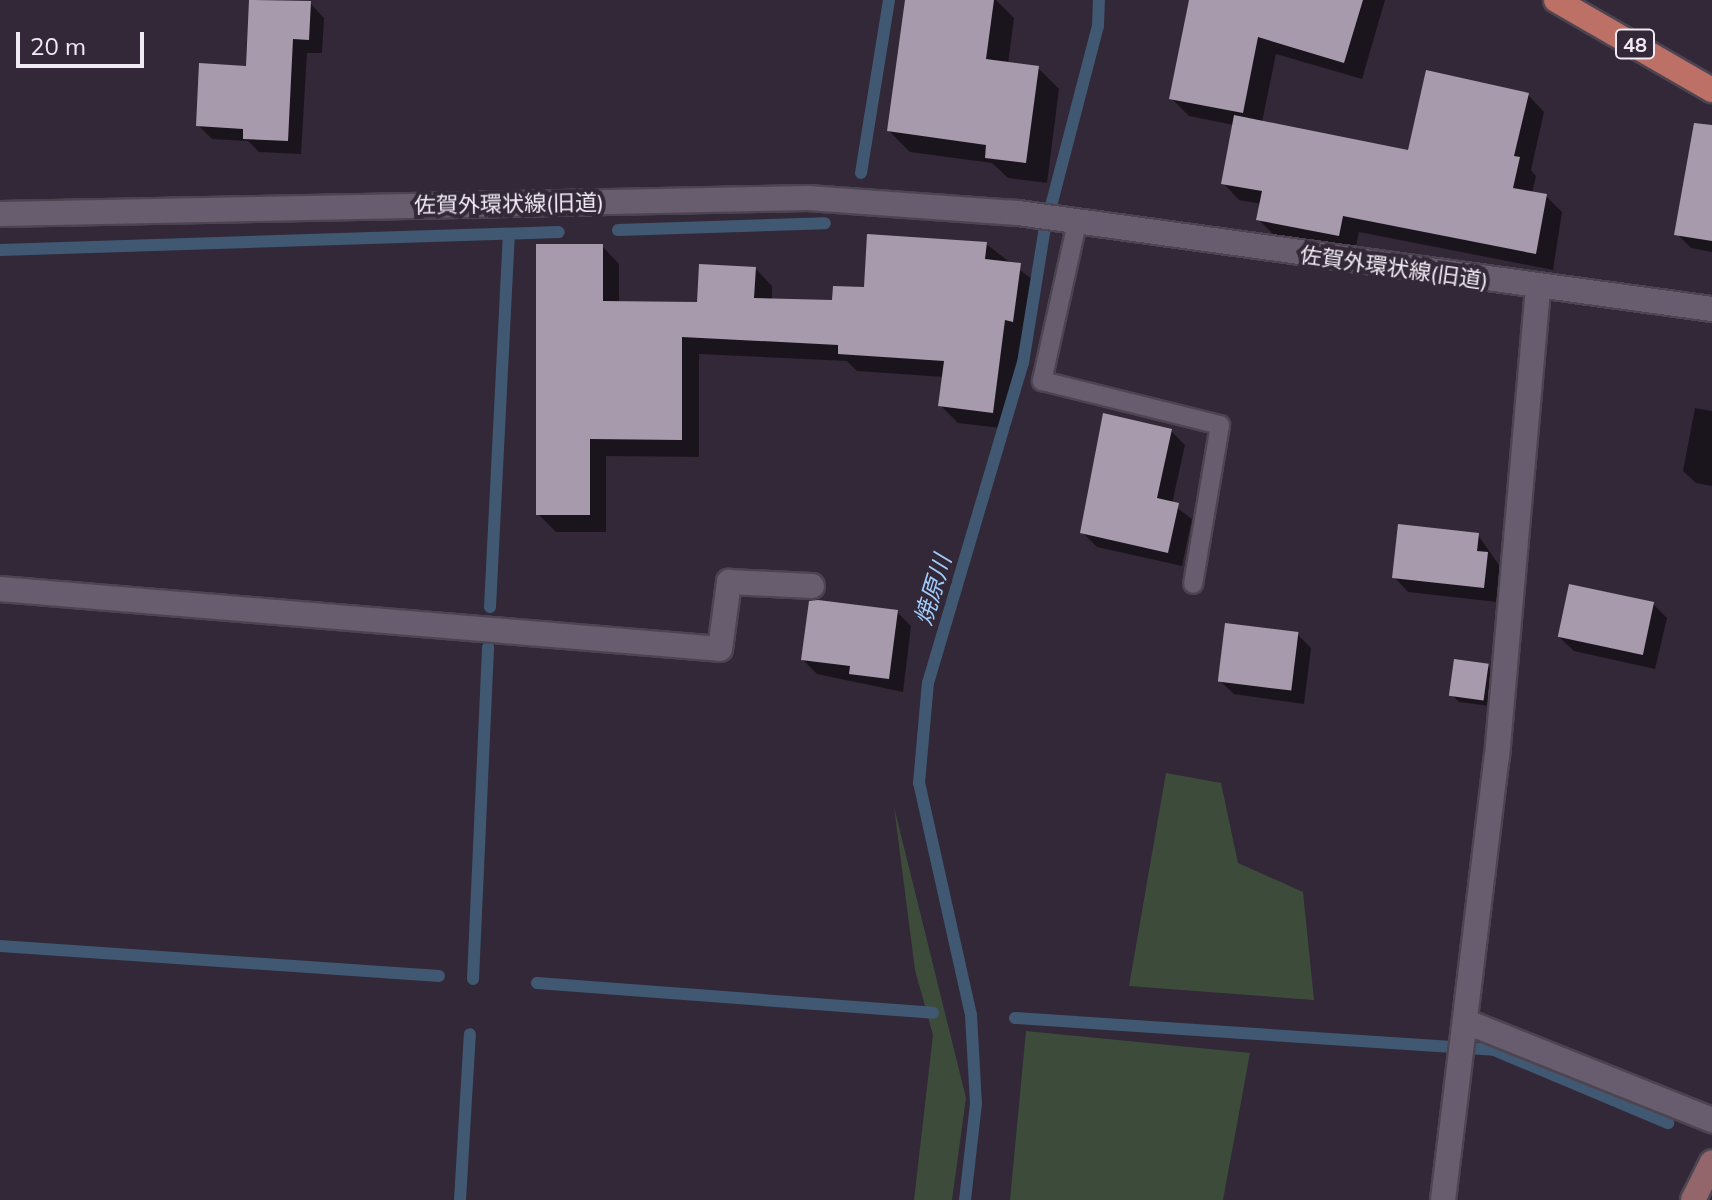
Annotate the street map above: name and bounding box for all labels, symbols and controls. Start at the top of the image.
scale bar [20,16,148,66]
road number: 48 [1615,28,1655,60]
text: 20 m [30,31,86,61]
street label: 佐賀外環状線(旧道) [414,189,604,219]
street label: 佐賀外環状線(旧道) [1298,242,1490,294]
water label: 焼原川 [909,551,957,629]

